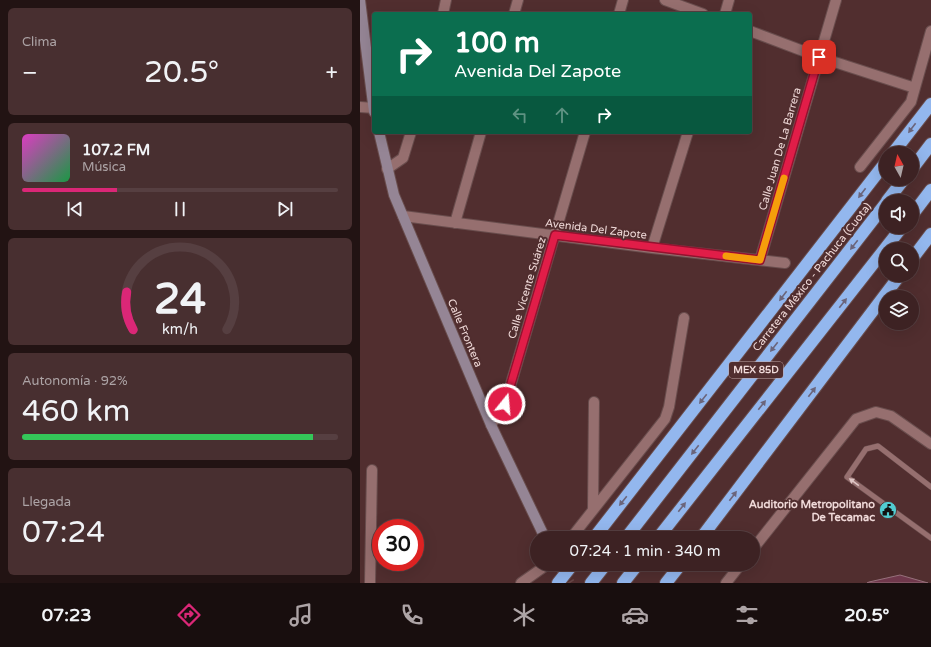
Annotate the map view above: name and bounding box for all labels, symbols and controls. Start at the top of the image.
text: 100 m [454,26,540,60]
icon: right [388,28,440,80]
text: Clima [22,34,57,50]
pin [802,40,836,74]
icon: arrive [808,46,830,68]
text: 20.5° [144,54,219,91]
text: − [22,60,38,86]
text: + [326,60,338,86]
text: Avenida Del Zapote [454,60,621,82]
street label: Calle Juan De La Barrera [756,86,804,212]
icon: left [509,104,531,126]
icon: ahead [551,104,573,126]
icon: right [593,104,615,126]
one-way arrow [908,123,916,134]
text: 107.2 FM [82,141,150,159]
north arrow [879,146,919,186]
map controls [879,146,919,330]
text: Música [82,159,126,175]
one-way arrow [858,188,867,199]
button: sound [879,194,919,234]
icon: previous [64,198,86,220]
icon: pause [169,198,191,220]
icon: next [274,198,296,220]
street label: Carretera México - Pachuca (Cuota) [750,200,874,354]
street label: Avenida Del Zapote [544,216,648,242]
street label: Calle Vicente Suárez [505,235,549,340]
one-way arrow [849,239,858,250]
button: search [879,242,919,282]
text: 24 [154,274,206,324]
button: layers [879,290,919,330]
one-way arrow [779,291,787,302]
street label: Calle Frontera [445,297,485,369]
one-way arrow [838,297,847,308]
text: km/h [162,320,198,337]
one-way arrow [770,342,778,353]
road number: MEX 85D [729,362,783,378]
text: Autonomía · 92% [22,373,128,389]
position arrow [484,383,526,425]
one-way arrow [807,387,815,397]
text: 460 km [22,393,130,430]
one-way arrow [699,393,708,404]
one-way arrow [758,400,767,411]
one-way arrow [690,445,699,456]
one-way arrow [849,478,860,486]
one-way arrow [729,490,738,501]
text: Llegada [22,494,71,510]
one-way arrow [619,496,628,507]
place label: Auditorio Metropolitano De Tecamac [749,498,875,524]
public building icon: Auditorio Metropolitano De Tecamac [878,500,898,520]
one-way arrow [678,502,686,513]
text: 07:24 [22,514,105,551]
speed limit sign: 30 [372,519,424,571]
text: 07:24 · 1 min · 340 m [570,542,720,560]
icon: directions [175,601,203,629]
icon: music [287,601,315,629]
icon: phone [398,601,426,629]
icon: climate [510,601,538,629]
icon: car [621,601,649,629]
icon: filters [733,601,761,629]
text: 07:23 [42,604,92,626]
text: 20.5° [844,604,889,626]

